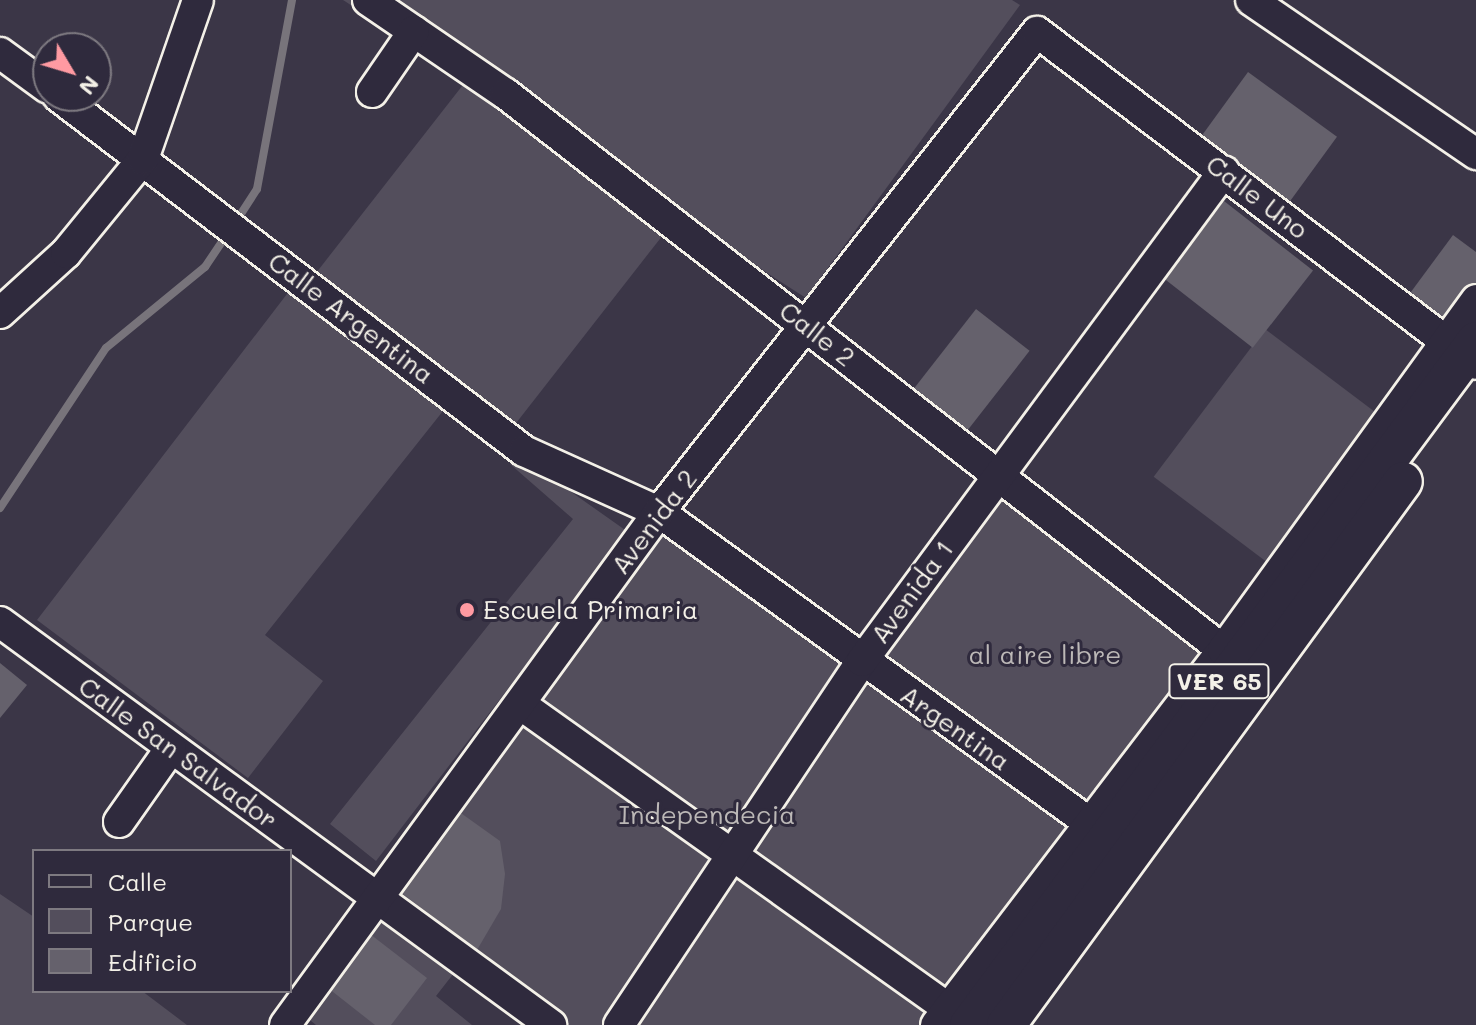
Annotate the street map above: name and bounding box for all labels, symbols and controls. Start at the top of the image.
north arrow [32,32,112,112]
text: N [73,70,106,101]
street label: Calle Uno [1200,149,1314,245]
street label: Calle Argentina [262,246,440,390]
street label: Calle 2 [773,295,861,373]
street label: Avenida 2 [605,463,703,581]
street label: Avenida 1 [864,534,960,650]
place label: Escuela Primaria [483,594,698,626]
marker: Escuela Primaria [458,601,476,619]
park label: al aire libre [969,639,1121,671]
road number: VER 65 [1167,661,1271,701]
street label: Calle San Salvador [73,670,283,836]
street label: Argentina [894,679,1016,777]
park label: Independecia [619,799,795,831]
legend [32,849,292,993]
text: Calle [108,866,167,897]
text: Parque [108,906,193,937]
text: Edificio [108,946,197,977]

